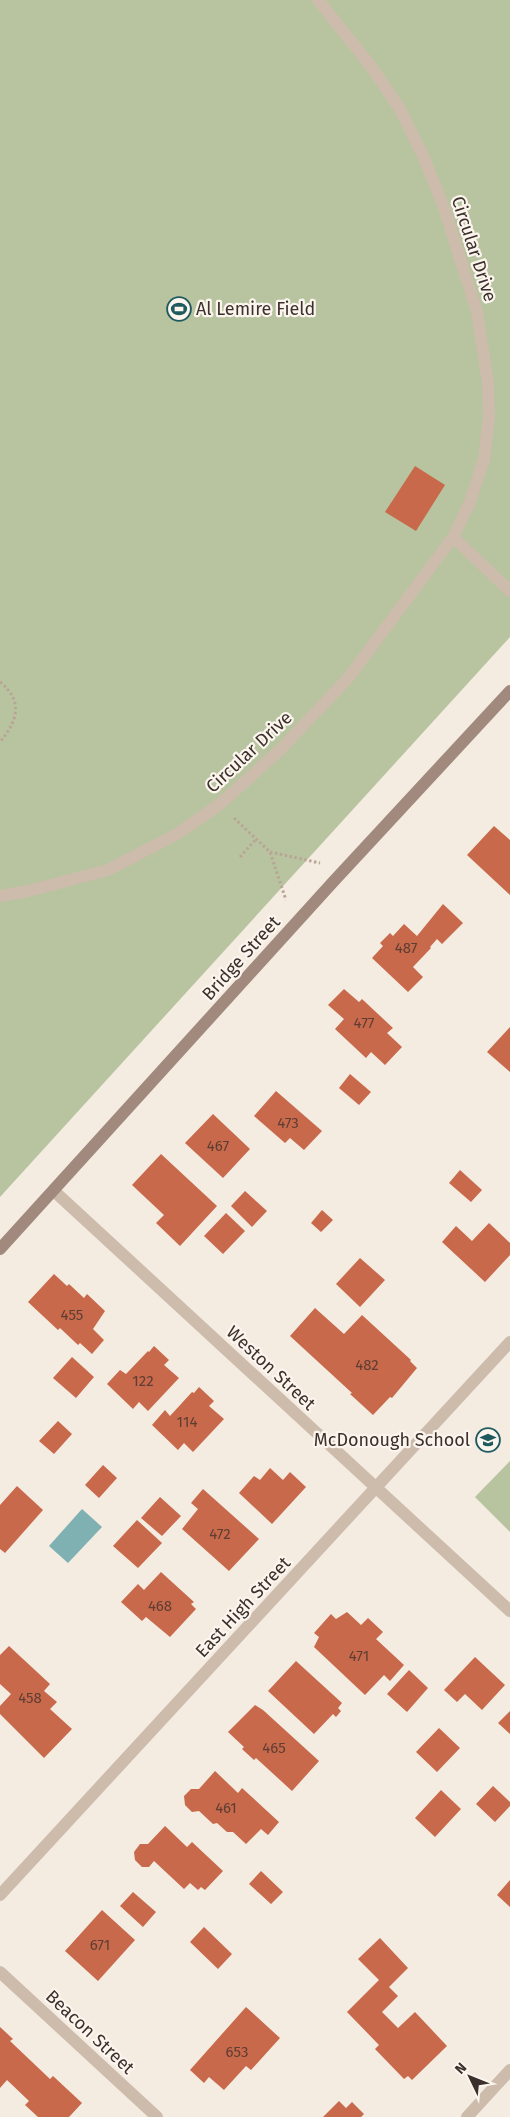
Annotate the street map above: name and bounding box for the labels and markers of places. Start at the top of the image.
sports icon: Al Lemire Field [166,296,192,322]
place label: Al Lemire Field [196,298,315,320]
school or university icon: McDonough School [475,1427,501,1453]
place label: McDonough School [314,1429,470,1451]

